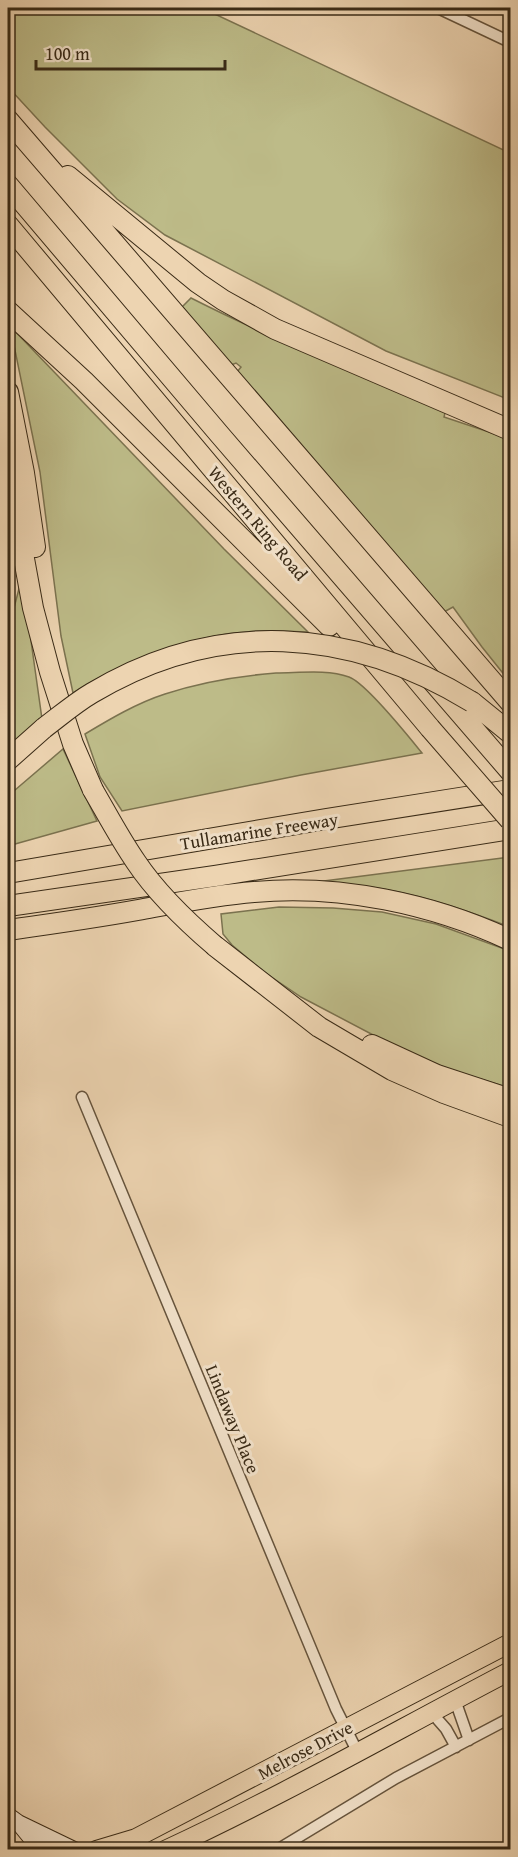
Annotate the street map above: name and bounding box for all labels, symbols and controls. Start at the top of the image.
scale bar [36,33,225,71]
text: 100 m [45,40,90,67]
street label: Western Ring Road [202,460,314,587]
street label: Tullamarine Freeway [178,805,340,857]
street label: Lindaway Place [199,1360,267,1478]
street label: Melrose Drive [253,1714,357,1786]

